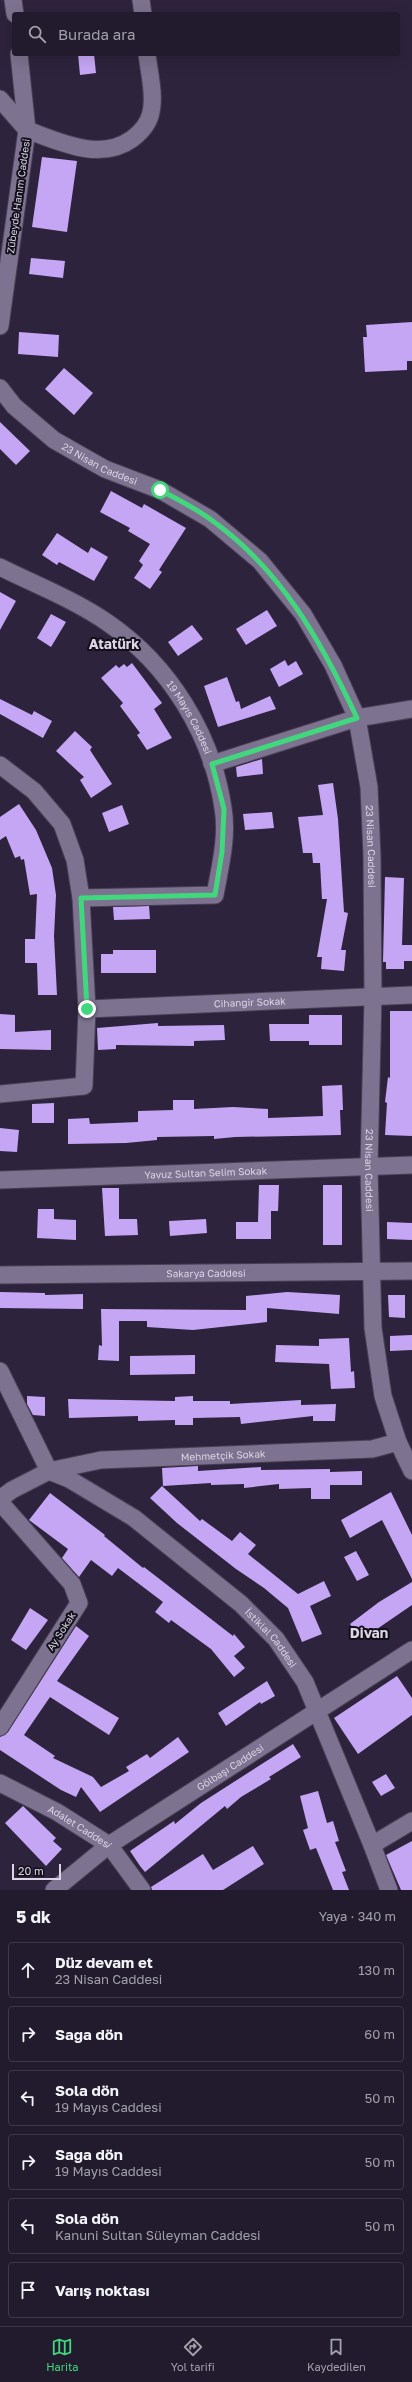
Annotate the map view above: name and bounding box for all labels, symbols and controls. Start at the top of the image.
search box [12,12,400,56]
icon: search [26,23,48,45]
text: Burada ara [58,25,135,43]
street label: Zübeyde Hanım Caddesi [4,138,32,254]
street label: 23 Nisan Caddesi [60,440,139,487]
route start [151,481,169,499]
district label: Atatürk [89,635,139,652]
street label: 19 Mayıs Caddesi [164,678,214,756]
street label: 23 Nisan Caddesi [364,805,378,888]
street label: Cihangir Sokak [214,994,286,1010]
route end [78,1000,96,1018]
street label: 23 Nisan Caddesi [363,1129,376,1212]
street label: Yavuz Sultan Selim Sokak [144,1164,268,1181]
street label: Sakarya Caddesi [166,1267,246,1279]
street label: Mehmetçik Sokak [181,1447,266,1463]
street label: İstiklal Caddesi [243,1605,299,1670]
street label: Ay Sokak [44,1609,78,1652]
district label: Divan [350,1624,388,1641]
street label: Gölbaşı Caddesi [194,1741,266,1793]
street label: Adalet Caddesi [46,1802,115,1850]
scale bar [12,1862,61,1881]
text: 20 m [18,1864,44,1877]
text: 5 dk [16,1906,51,1927]
text: Yaya · 340 m [319,1908,396,1924]
text: Düz devam et [55,1953,153,1971]
icon: ahead [17,1959,39,1981]
text: 130 m [358,1962,395,1978]
text: 23 Nisan Caddesi [55,1971,162,1987]
icon: right [17,2023,39,2045]
text: Sağa dön [55,2025,123,2043]
text: 60 m [364,2026,395,2042]
text: Sola dön [55,2081,119,2099]
icon: left [17,2087,39,2109]
text: 50 m [365,2090,395,2106]
text: 19 Mayıs Caddesi [55,2099,162,2115]
text: Sağa dön [55,2145,123,2163]
icon: right [17,2151,39,2173]
text: 50 m [365,2154,395,2170]
text: 19 Mayıs Caddesi [55,2163,162,2179]
text: Sola dön [55,2209,119,2227]
icon: left [17,2215,39,2237]
text: 50 m [365,2218,395,2234]
text: Kanuni Sultan Süleyman Caddesi [55,2227,261,2243]
icon: arrive [17,2279,39,2301]
text: Varış noktası [55,2281,150,2299]
tab: Harita [46,2336,79,2373]
tab: Yol tarifi [171,2336,215,2373]
tab: Kaydedilen [307,2336,366,2373]

